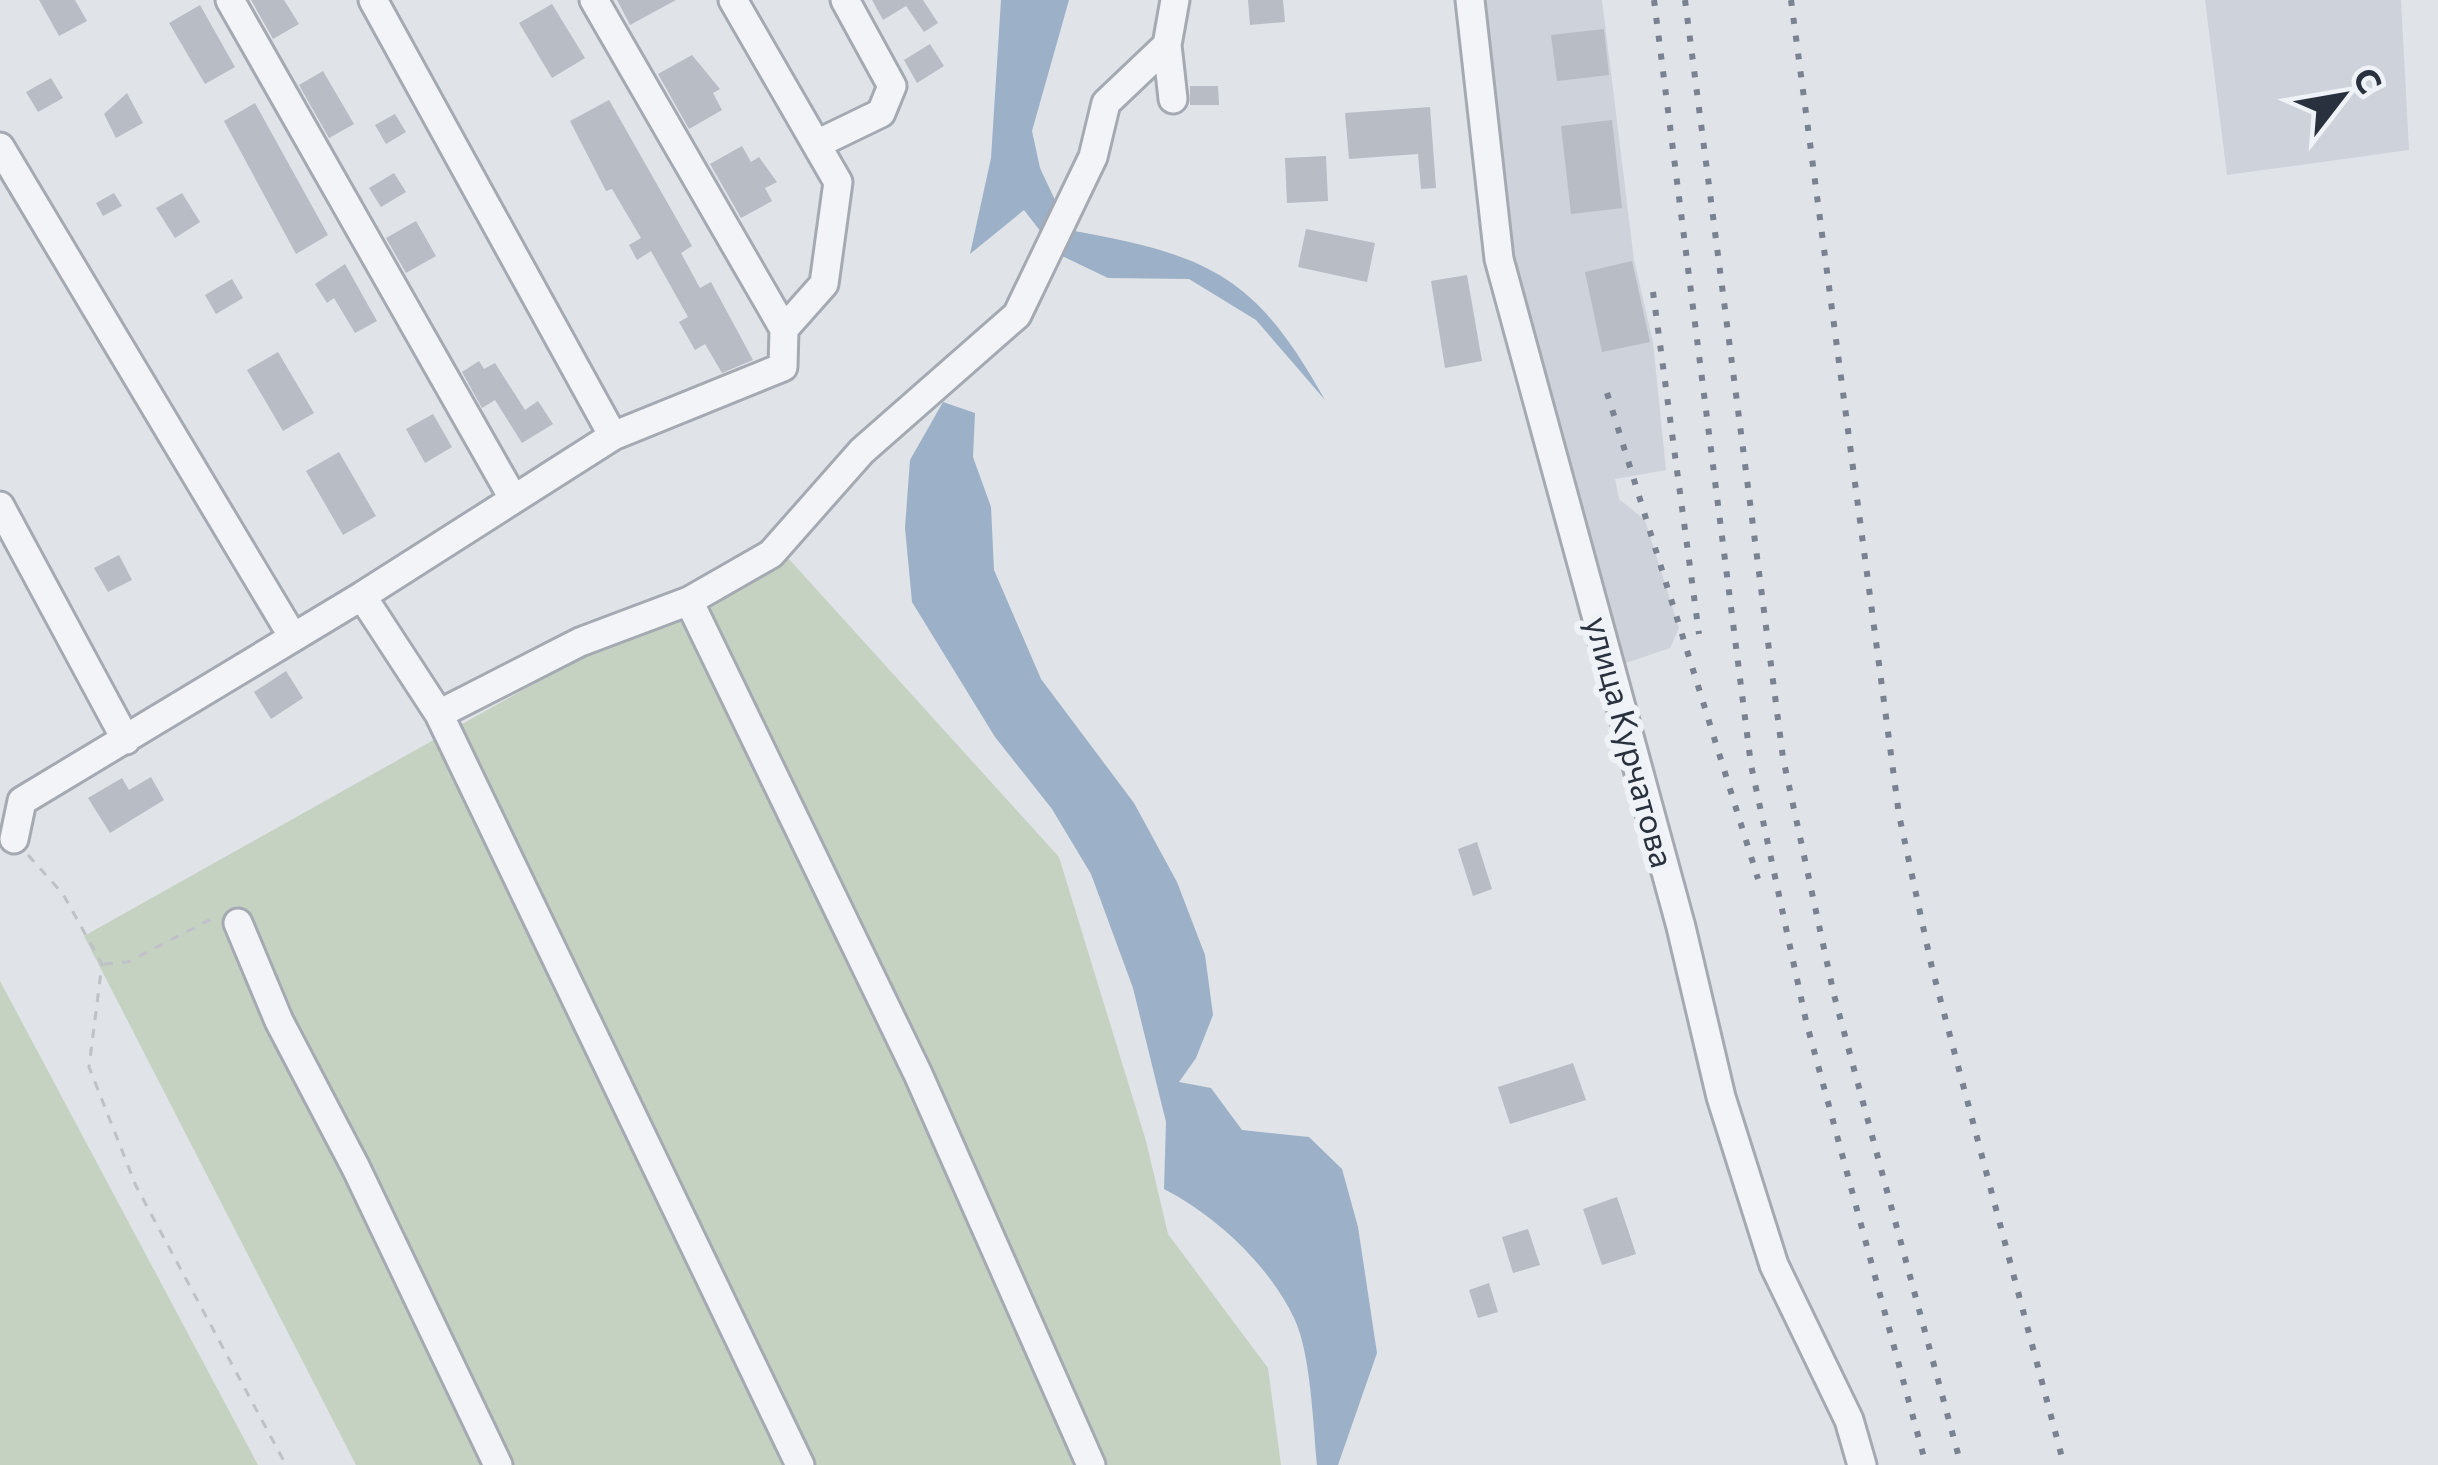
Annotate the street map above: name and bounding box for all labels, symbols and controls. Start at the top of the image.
north arrow [2282,36,2402,156]
text: С [2346,60,2392,100]
street label: улица Курчатова [1578,612,1685,872]

